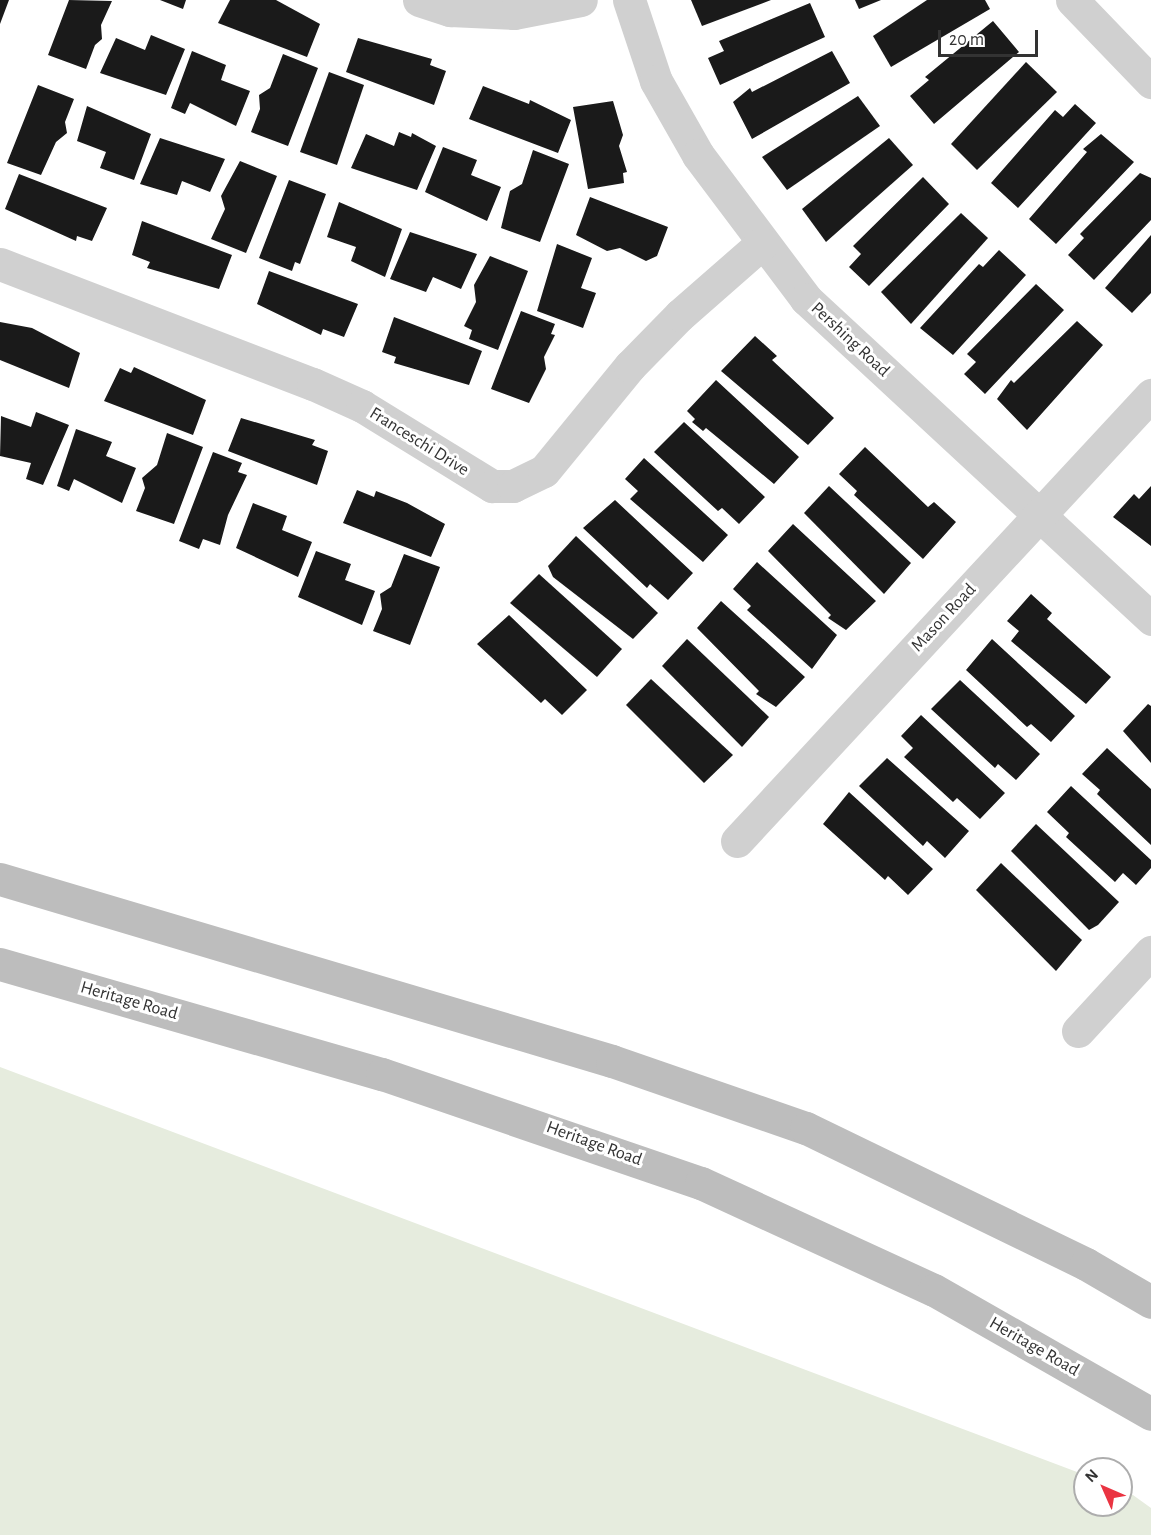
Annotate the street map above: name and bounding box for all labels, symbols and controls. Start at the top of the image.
scale bar [941,18,1042,56]
text: 20 m [949,31,984,49]
street label: Pershing Road [806,298,894,382]
street label: Franceschi Drive [365,403,473,481]
street label: Mason Road [907,579,981,657]
street label: Heritage Road [78,977,180,1025]
street label: Heritage Road [543,1117,645,1171]
street label: Heritage Road [985,1313,1083,1381]
north arrow [1073,1457,1133,1517]
text: N [1082,1466,1101,1485]

